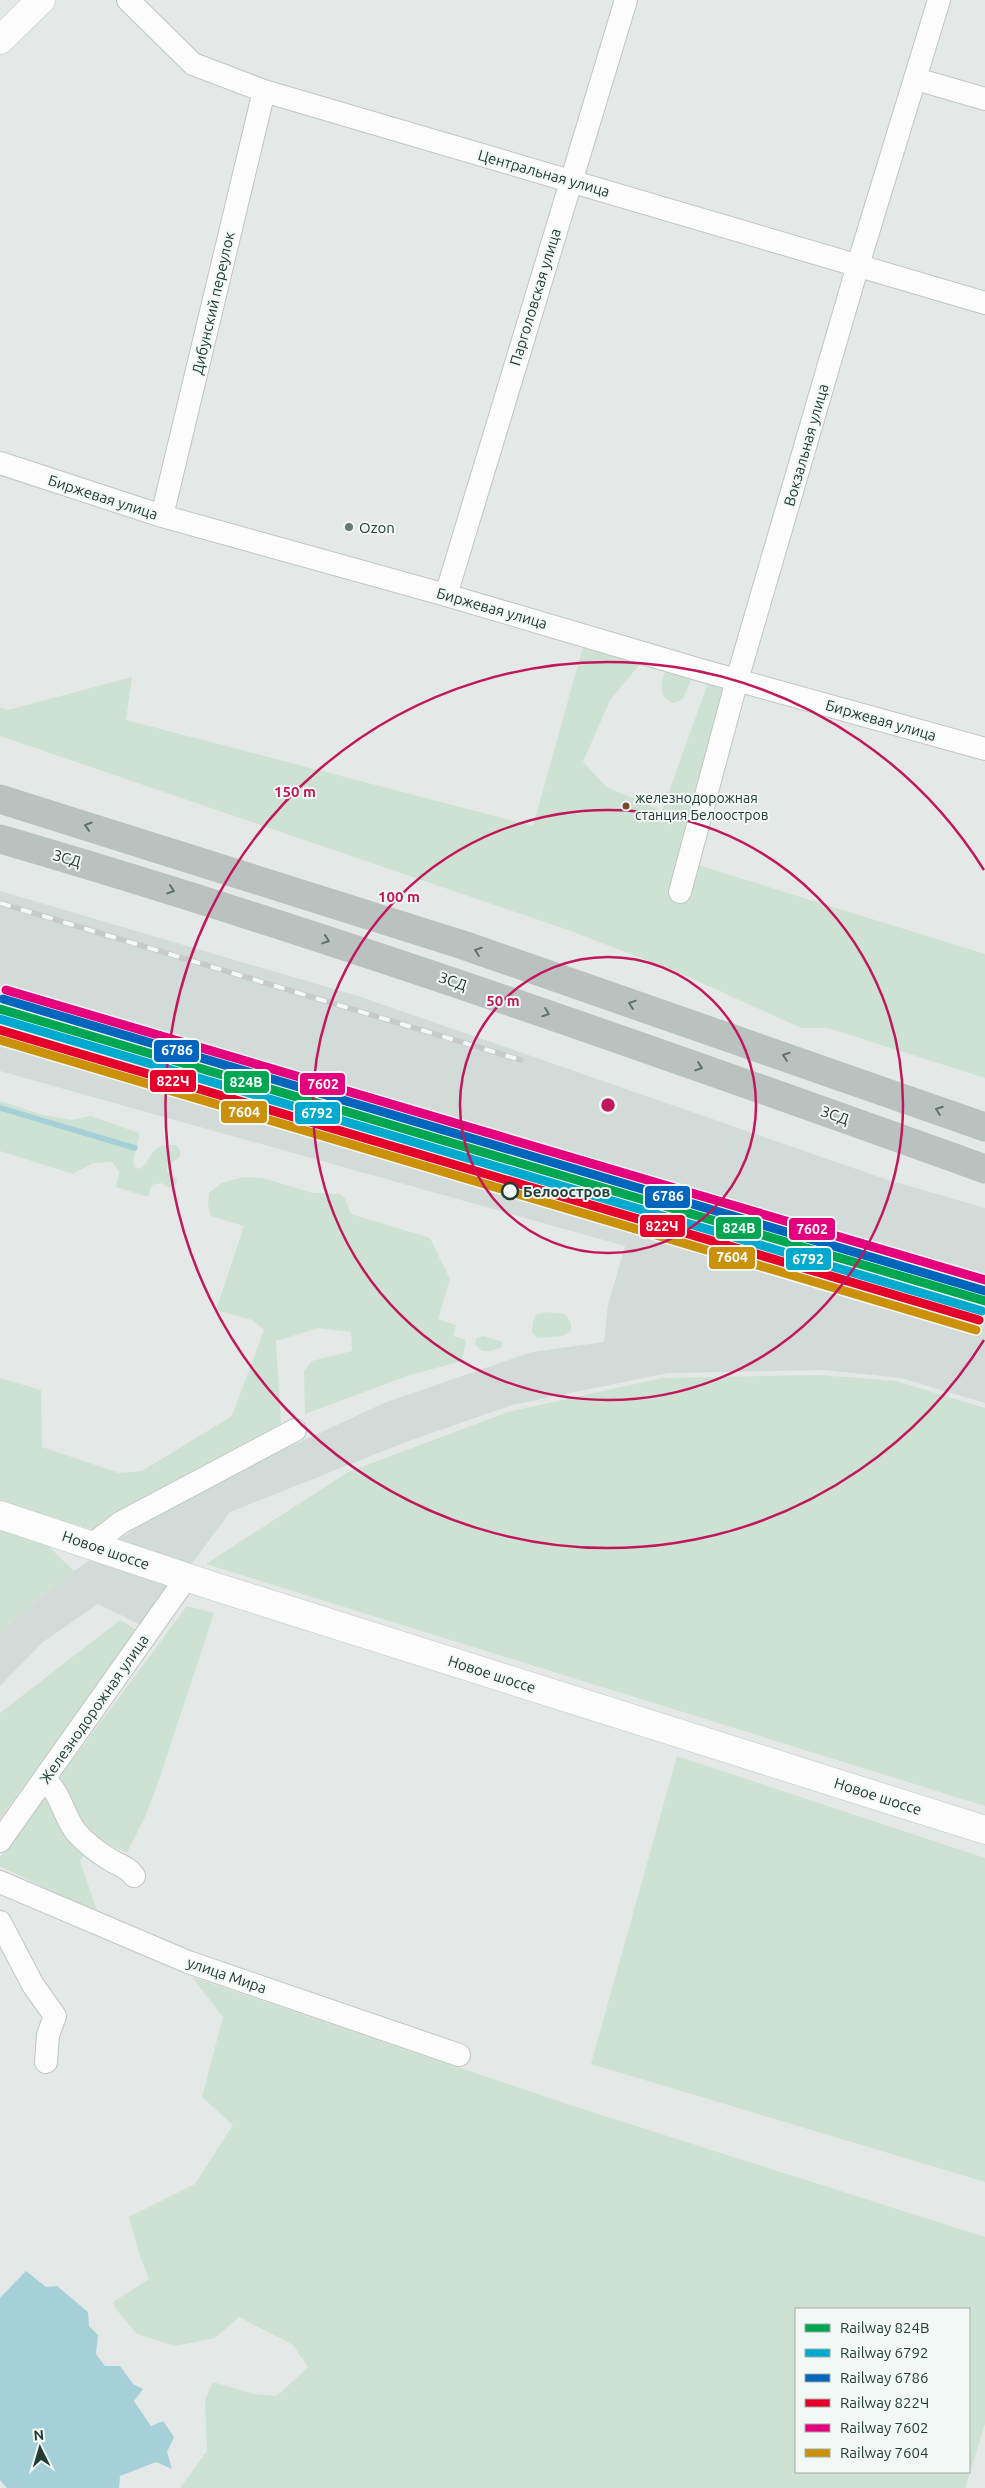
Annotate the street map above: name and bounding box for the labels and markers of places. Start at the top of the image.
place label: Ozon [359,519,395,536]
marker: Ozon [343,521,355,533]
place label: железнодорожная станция Белоостров [635,790,768,823]
marker: железнодорожная станция Белоостров [621,801,631,811]
centre of rings [599,1096,617,1114]
marker: Белоостров [501,1182,519,1200]
place label: Белоостров [523,1183,611,1200]

